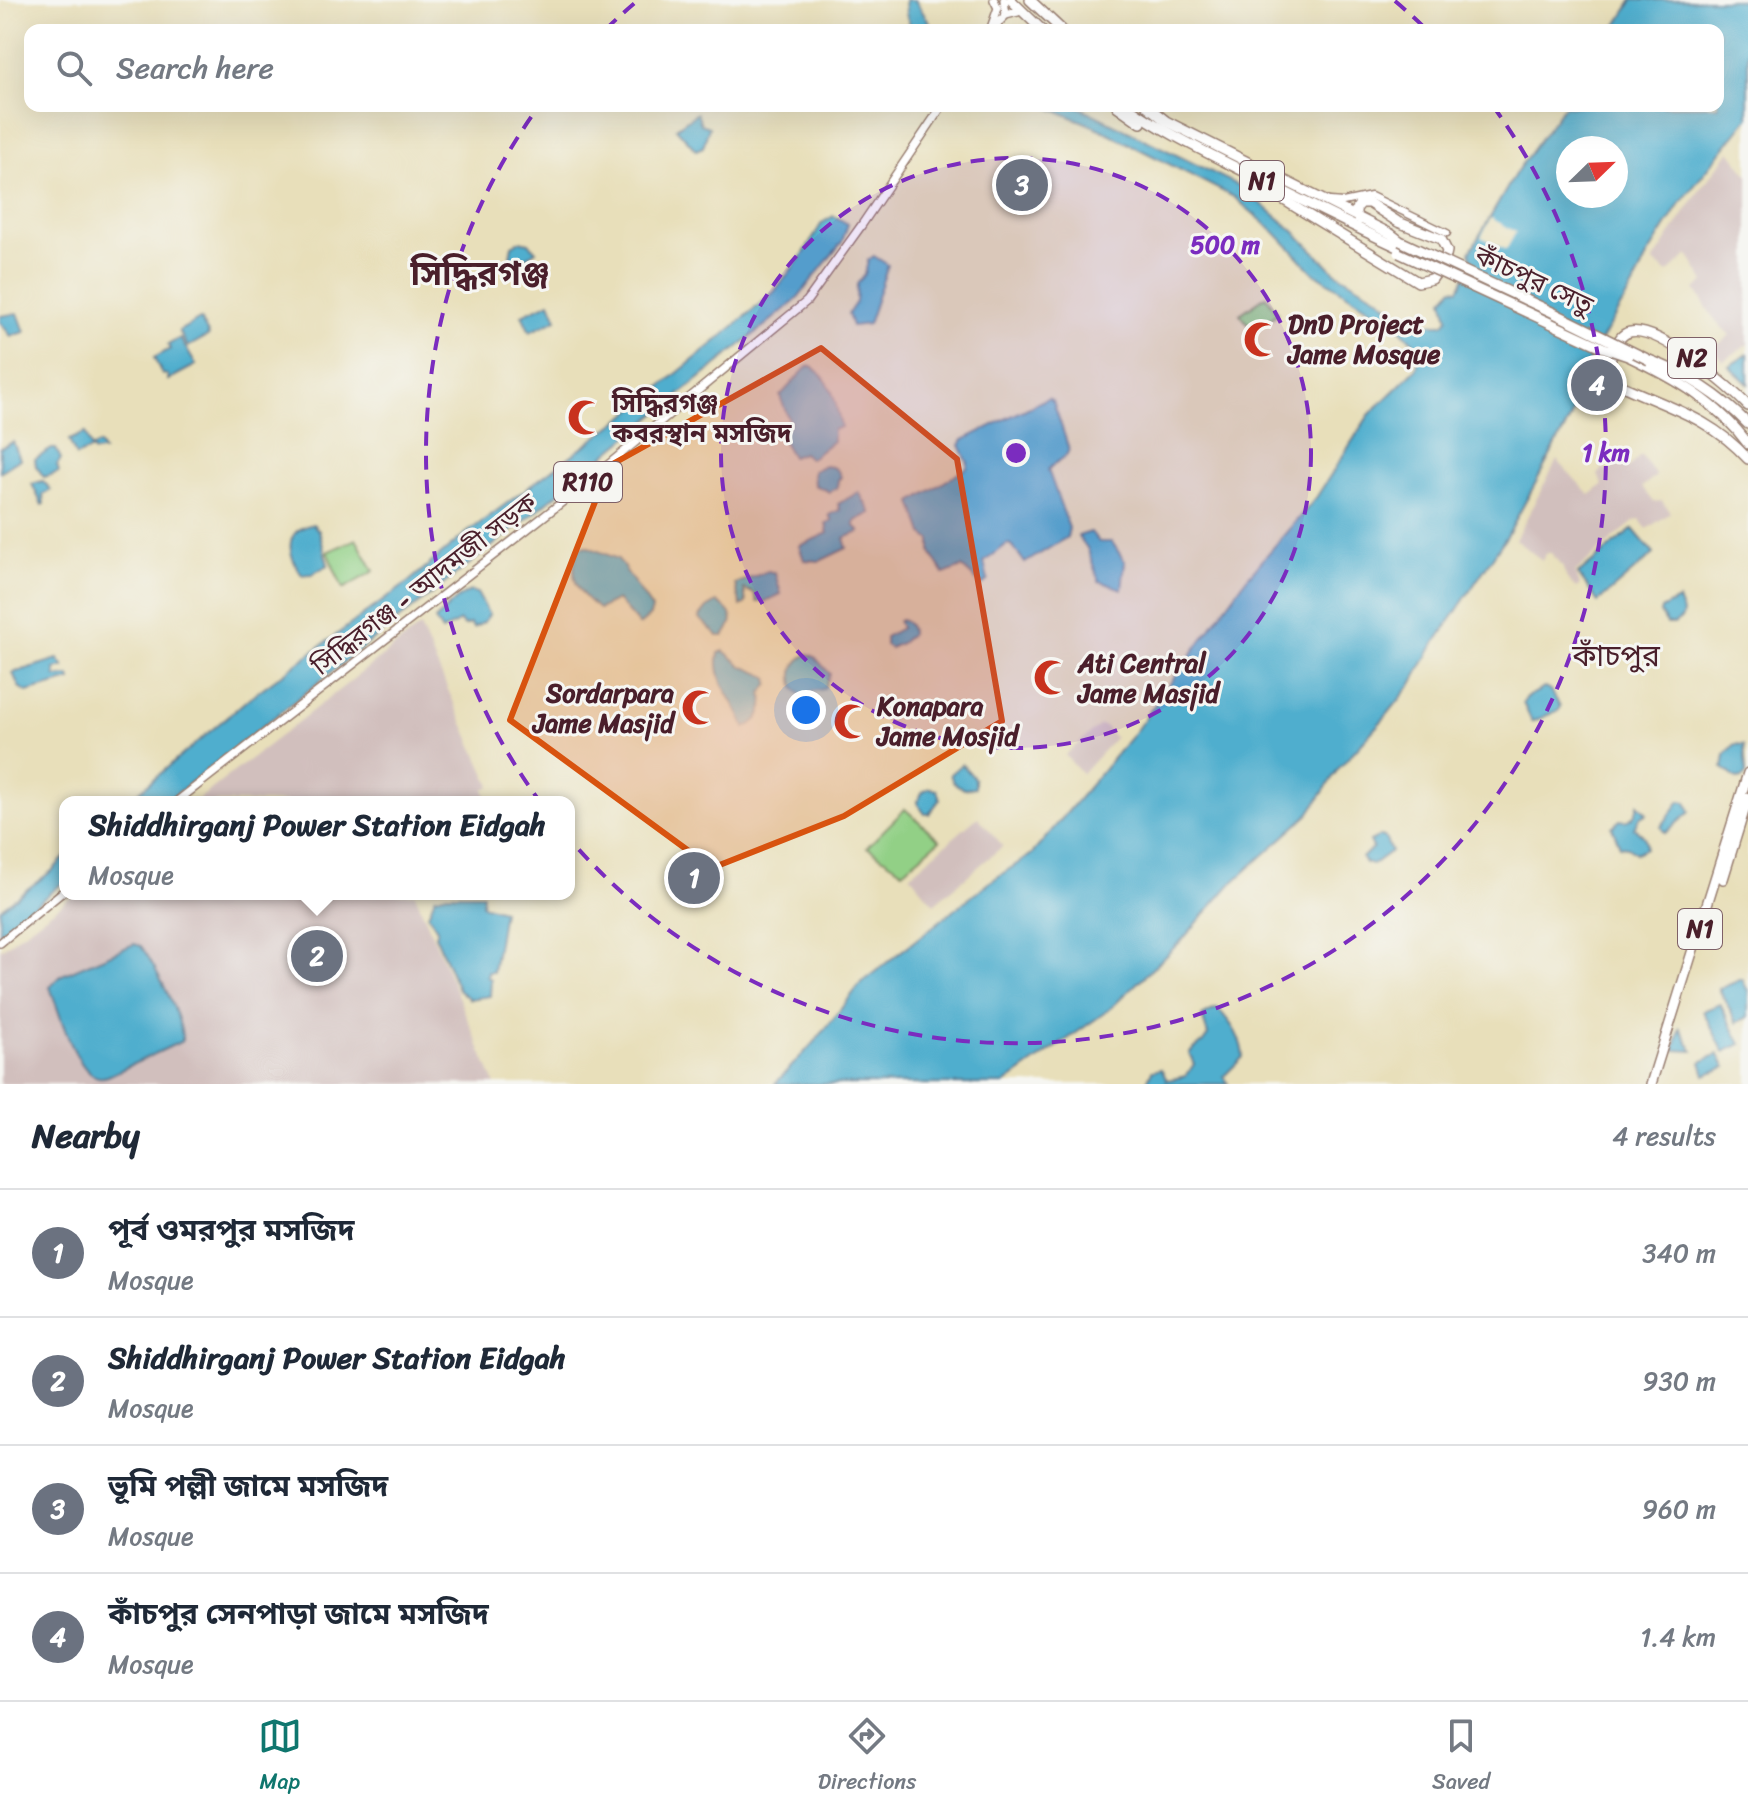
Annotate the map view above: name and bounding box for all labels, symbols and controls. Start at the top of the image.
search box [24,24,1724,112]
text: Search here [116,41,274,95]
icon: search [52,46,96,90]
north arrow [1556,136,1628,208]
pin: 3 [996,155,1048,215]
road number: N1 [1240,161,1284,201]
text: 500 m [1190,224,1260,266]
street label: কাঁচপুর সেতু [1466,232,1602,328]
district label: সিদ্ধিরগঞ্জ [410,244,549,304]
place label: DnD Project Jame Mosque [1286,301,1441,377]
mosque icon: DnD Project Jame Mosque [1243,320,1281,358]
road number: N2 [1668,338,1716,378]
pin: 4 [1571,355,1623,415]
place label: সিদ্ধিরগঞ্জ কবরস্থান মসজিদ [611,380,793,456]
mosque icon: সিদ্ধিরগঞ্জ কবরস্থান মসজিদ [567,399,605,437]
text: 1 km [1582,432,1630,474]
centre of rings [1002,439,1030,467]
road number: R110 [554,462,622,502]
street label: সিদ্ধিরগঞ্জ - আদমজী সড়ক [300,480,548,688]
district label: কাঁচপুর [1571,629,1661,683]
place label: Ati Central Jame Masjid [1076,640,1221,716]
mosque icon: Ati Central Jame Masjid [1033,659,1071,697]
place label: Sordarpara Jame Masjid [531,670,676,746]
place label: Konapara Jame Mosjid [875,683,1020,759]
mosque icon: Sordarpara Jame Masjid [681,689,719,727]
your location [786,690,826,730]
mosque icon: Konapara Jame Mosjid [832,702,870,740]
popup [59,796,575,900]
text: Shiddhirganj Power Station Eidgah [88,798,546,852]
pin: 1 [668,848,720,908]
text: Mosque [88,852,174,898]
road number: N1 [1678,909,1722,949]
pin: 2 [291,926,343,986]
text: Nearby [32,1106,140,1166]
text: 4 results [1612,1113,1716,1159]
text: পূর্ব ওমরপুর মসজিদ [108,1203,354,1257]
text: 1 [52,1230,64,1276]
text: 340 m [1642,1230,1716,1276]
text: Mosque [108,1257,194,1303]
text: Shiddhirganj Power Station Eidgah [108,1331,566,1385]
text: 2 [50,1358,66,1404]
text: 930 m [1643,1358,1716,1404]
text: Mosque [108,1385,194,1431]
text: ভূমি পল্লী জামে মসজিদ [108,1459,388,1513]
text: 3 [51,1486,65,1532]
text: 960 m [1642,1486,1716,1532]
text: Mosque [108,1513,194,1559]
text: কাঁচপুর সেনপাড়া জামে মসজিদ [108,1587,489,1641]
text: 4 [50,1614,66,1660]
text: 1.4 km [1640,1614,1716,1660]
text: Mosque [108,1641,194,1687]
tab: Map [258,1714,302,1801]
tab: Directions [818,1714,916,1801]
tab: Saved [1432,1714,1490,1801]

